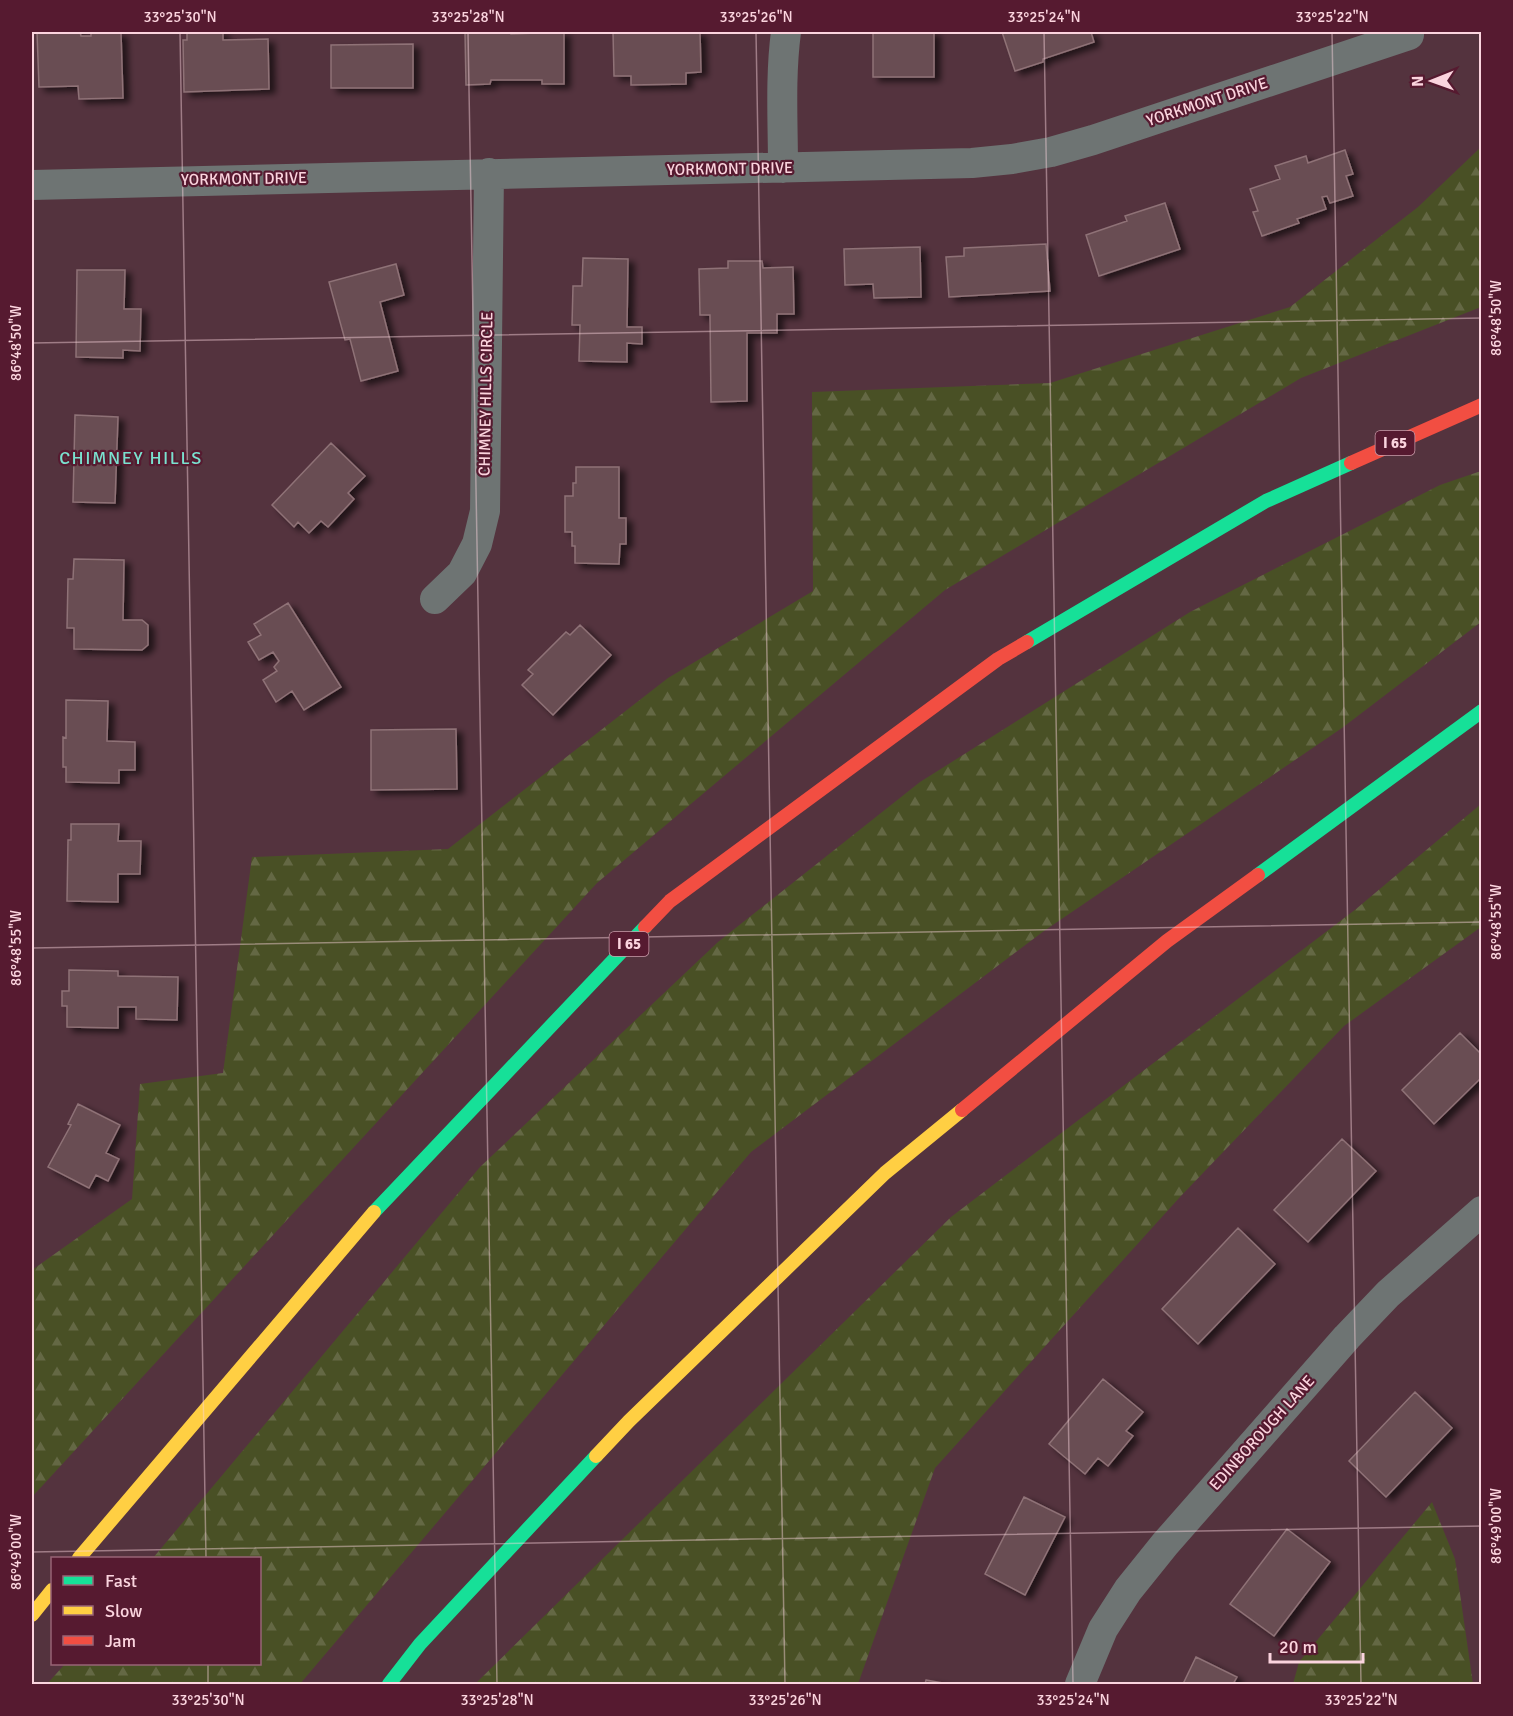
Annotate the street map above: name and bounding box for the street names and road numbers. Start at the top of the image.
street label: YORKMONT DRIVE [1144,73,1270,131]
street label: YORKMONT DRIVE [667,158,793,180]
street label: YORKMONT DRIVE [181,168,307,190]
street label: CHIMNEY HILLS CIRCLE [475,312,497,476]
road number: I 65 [1376,431,1414,455]
road number: I 65 [610,932,648,956]
street label: EDINBOROUGH LANE [1205,1371,1319,1495]

